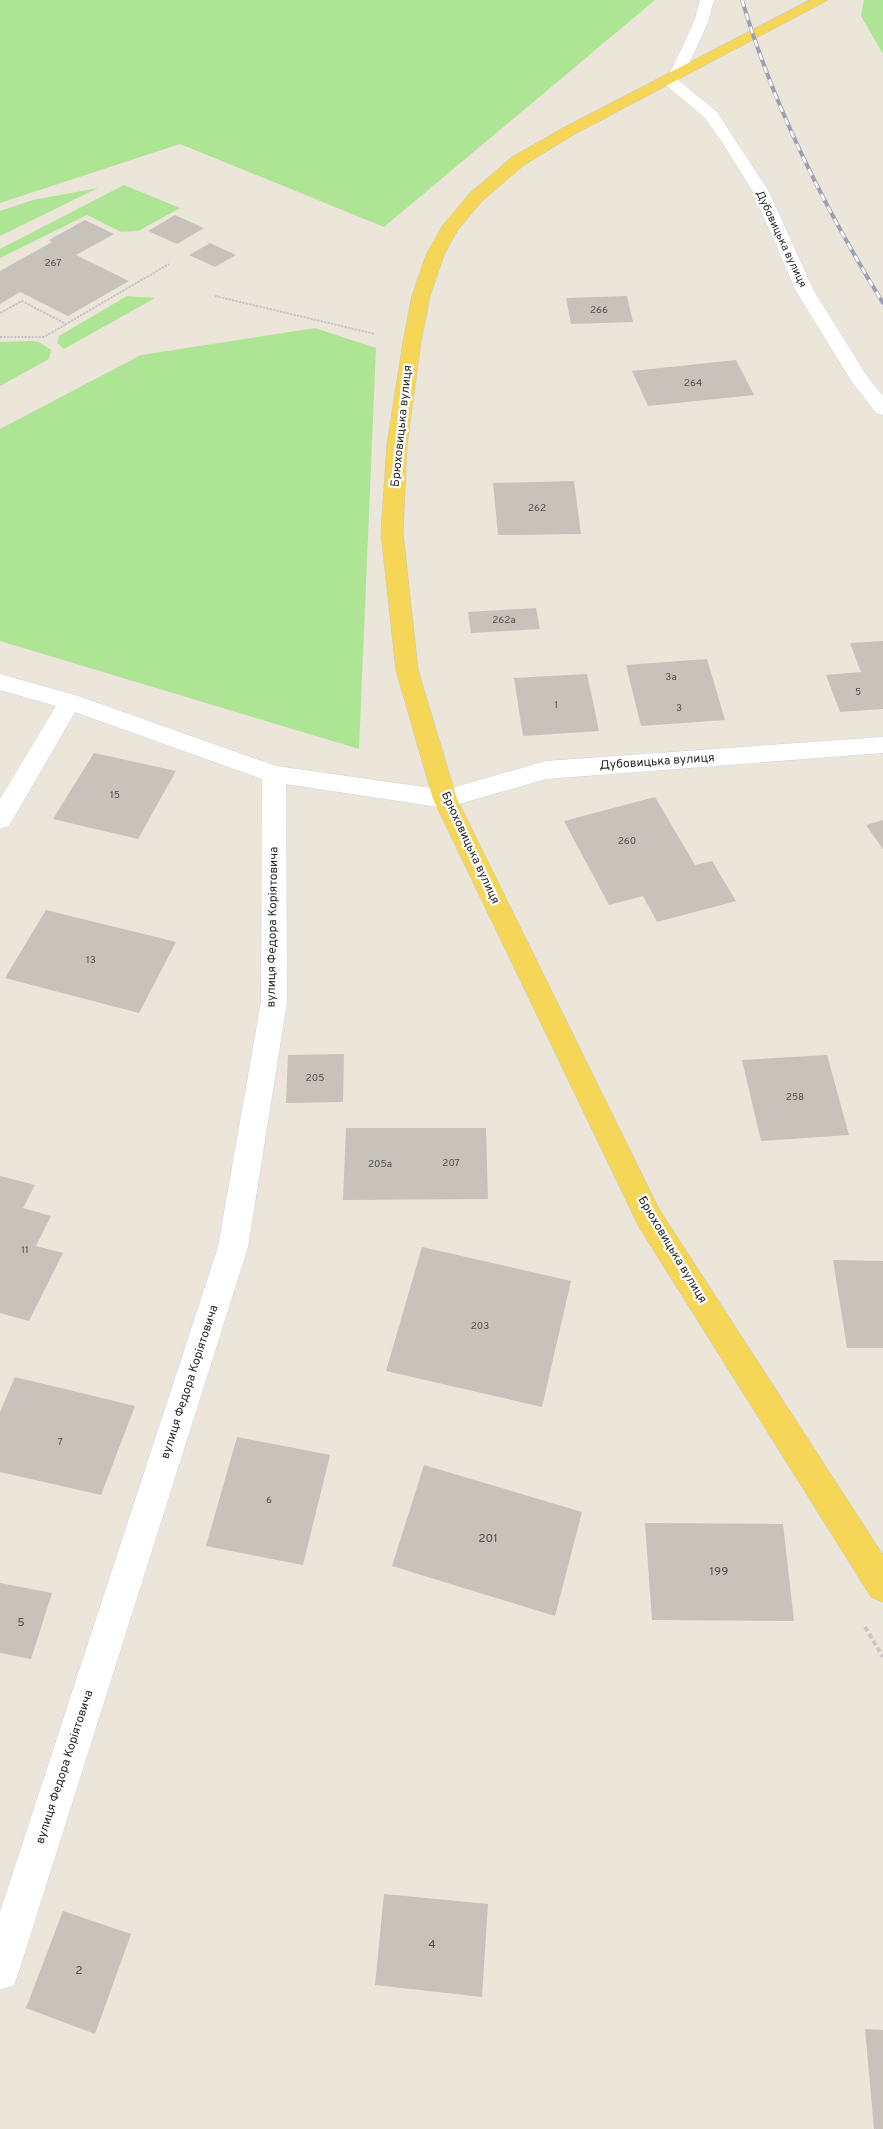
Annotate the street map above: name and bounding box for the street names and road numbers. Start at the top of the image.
street label: Дубовицька вулиця [752,188,810,290]
street label: Брюховицька вулиця [388,364,416,488]
street label: Дубовицька вулиця [599,750,715,774]
street label: Брюховицька вулиця [437,789,503,907]
street label: вулиця Федора Коріятовича [264,846,282,1008]
street label: Брюховицька вулиця [634,1193,710,1307]
street label: вулиця Федора Коріятовича [158,1303,222,1461]
street label: вулиця Федора Коріятовича [33,1688,97,1846]

